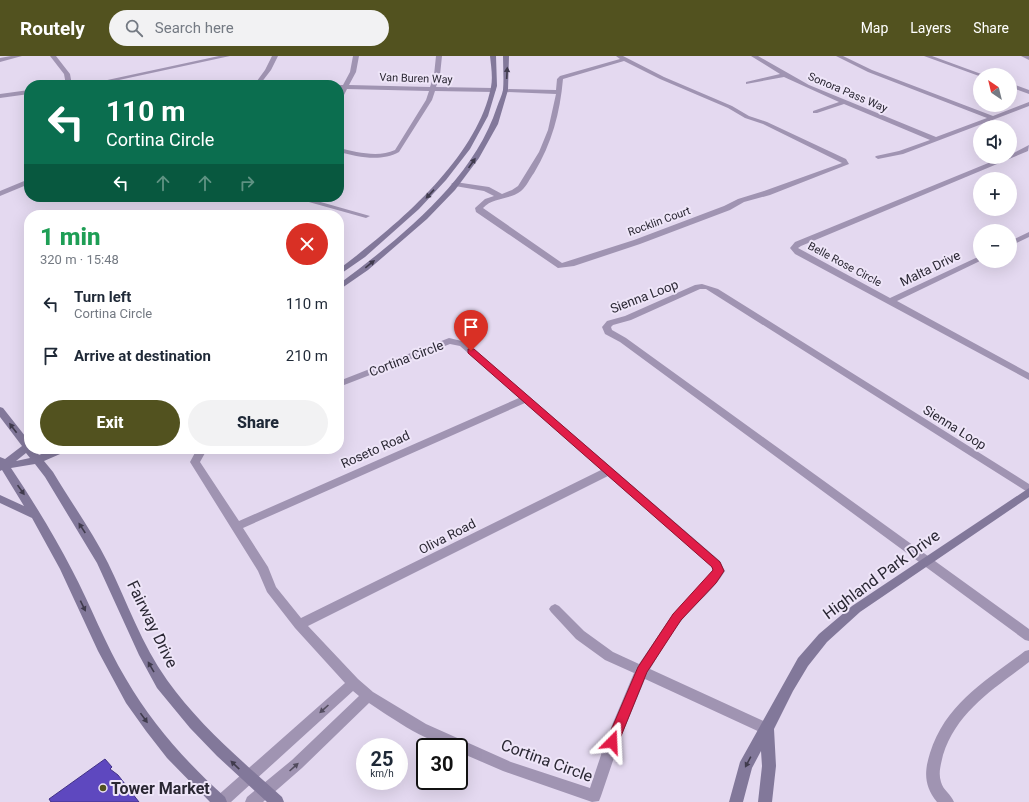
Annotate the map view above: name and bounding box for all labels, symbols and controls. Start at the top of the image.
search box [109,10,389,46]
text: Routely [20,17,85,40]
icon: search [123,17,145,39]
text: Search here [155,19,234,37]
text: Map [861,20,888,36]
text: Layers [910,20,951,36]
text: Share [973,20,1009,36]
one-way arrow [504,66,510,79]
north arrow [973,68,1017,112]
map controls [973,68,1017,268]
street label: Sonora Pass Way [806,70,890,115]
street label: Van Buren Way [379,71,454,86]
text: 110 m [106,95,185,128]
icon: left [40,96,92,148]
button: sound [973,120,1017,164]
text: Cortina Circle [106,129,214,150]
one-way arrow [468,158,476,168]
icon: left [110,172,132,194]
icon: ahead [152,172,174,194]
icon: ahead [194,172,216,194]
icon: right [236,172,258,194]
button: + [973,172,1017,216]
one-way arrow [425,189,435,199]
street label: Rocklin Court [626,204,693,239]
text: 1 min [40,223,101,251]
button: close [286,223,328,265]
button: − [973,224,1017,268]
street label: Belle Rose Circle [806,240,884,289]
street label: Malta Drive [898,247,963,290]
text: 320 m · 15:48 [40,252,119,267]
one-way arrow [365,260,375,269]
street label: Sienna Loop [608,277,680,316]
text: Turn left [74,288,131,306]
icon: left [40,293,62,315]
text: 110 m [286,295,328,313]
text: Cortina Circle [74,306,152,321]
pin [454,310,488,351]
icon: arrive [460,316,482,338]
street label: Cortina Circle [367,337,445,379]
icon: arrive [40,345,62,367]
text: Arrive at destination [74,347,211,365]
text: 210 m [286,347,328,365]
button: Exit [40,400,180,446]
button: Share [188,400,328,446]
street label: Sienna Loop [920,402,989,453]
one-way arrow [10,423,18,433]
street label: Roseto Road [339,428,412,471]
one-way arrow [17,484,25,495]
street label: Oliva Road [416,516,478,557]
one-way arrow [78,523,86,533]
street label: Highland Park Drive [819,526,943,623]
street label: Fairway Drive [123,577,182,671]
one-way arrow [80,601,86,612]
one-way arrow [148,661,155,673]
one-way arrow [319,705,329,714]
one-way arrow [140,712,148,723]
position arrow [591,721,633,763]
street label: Cortina Circle [498,735,595,786]
speed limit sign: 30 [416,738,468,790]
text: 25 [371,747,393,771]
one-way arrow [744,757,751,768]
one-way arrow [230,760,240,770]
one-way arrow [289,762,299,772]
text: km/h [370,768,394,779]
place label: Tower Market [111,779,210,798]
marker: Tower Market [98,783,108,793]

